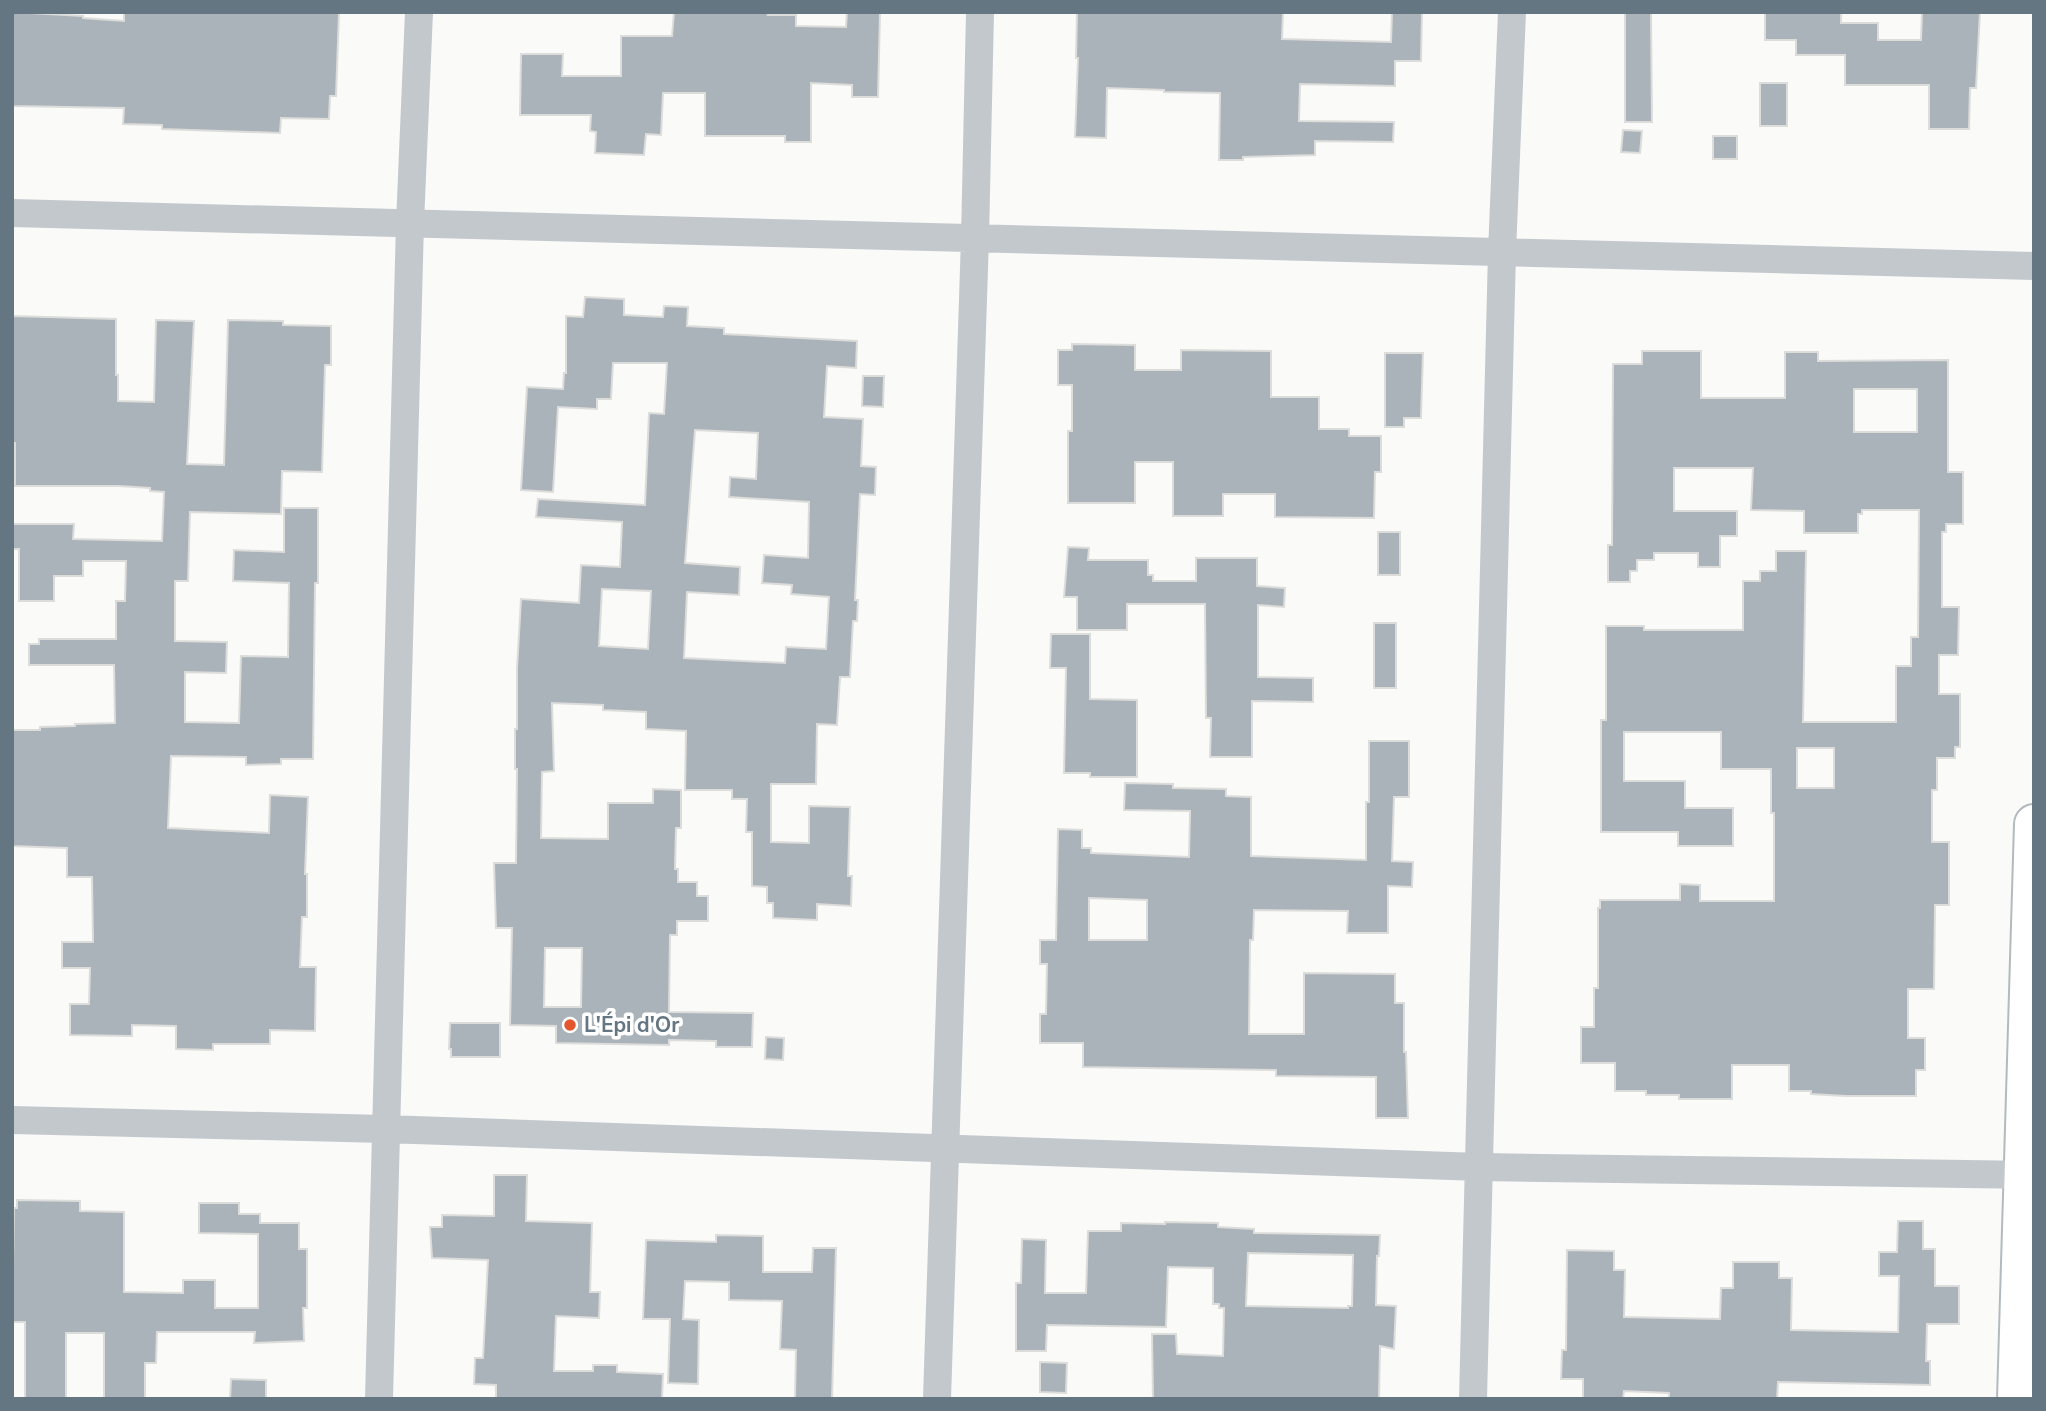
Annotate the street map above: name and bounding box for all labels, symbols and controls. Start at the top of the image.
place label: L'Épi d'Or [584,1011,680,1039]
marker: L'Épi d'Or [562,1017,578,1033]

